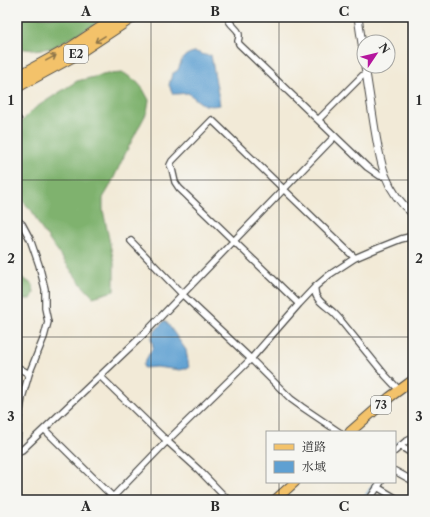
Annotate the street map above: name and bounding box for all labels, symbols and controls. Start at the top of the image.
text: A [80,3,92,19]
text: B [210,3,220,19]
text: C [339,3,349,19]
north arrow [356,34,396,74]
one-way arrow [94,35,106,43]
text: N [376,40,393,57]
road number: E2 [64,45,88,63]
one-way arrow [45,54,57,62]
text: 1 [8,92,14,108]
text: 1 [416,92,422,108]
text: 2 [7,250,15,266]
text: 2 [415,250,423,266]
road number: 73 [371,396,391,414]
text: 3 [7,408,15,424]
text: 3 [415,408,423,424]
legend [266,431,396,483]
text: 道路 [302,439,326,454]
text: 水域 [302,459,326,474]
text: A [80,498,92,514]
text: B [210,498,220,514]
text: C [339,498,349,514]

